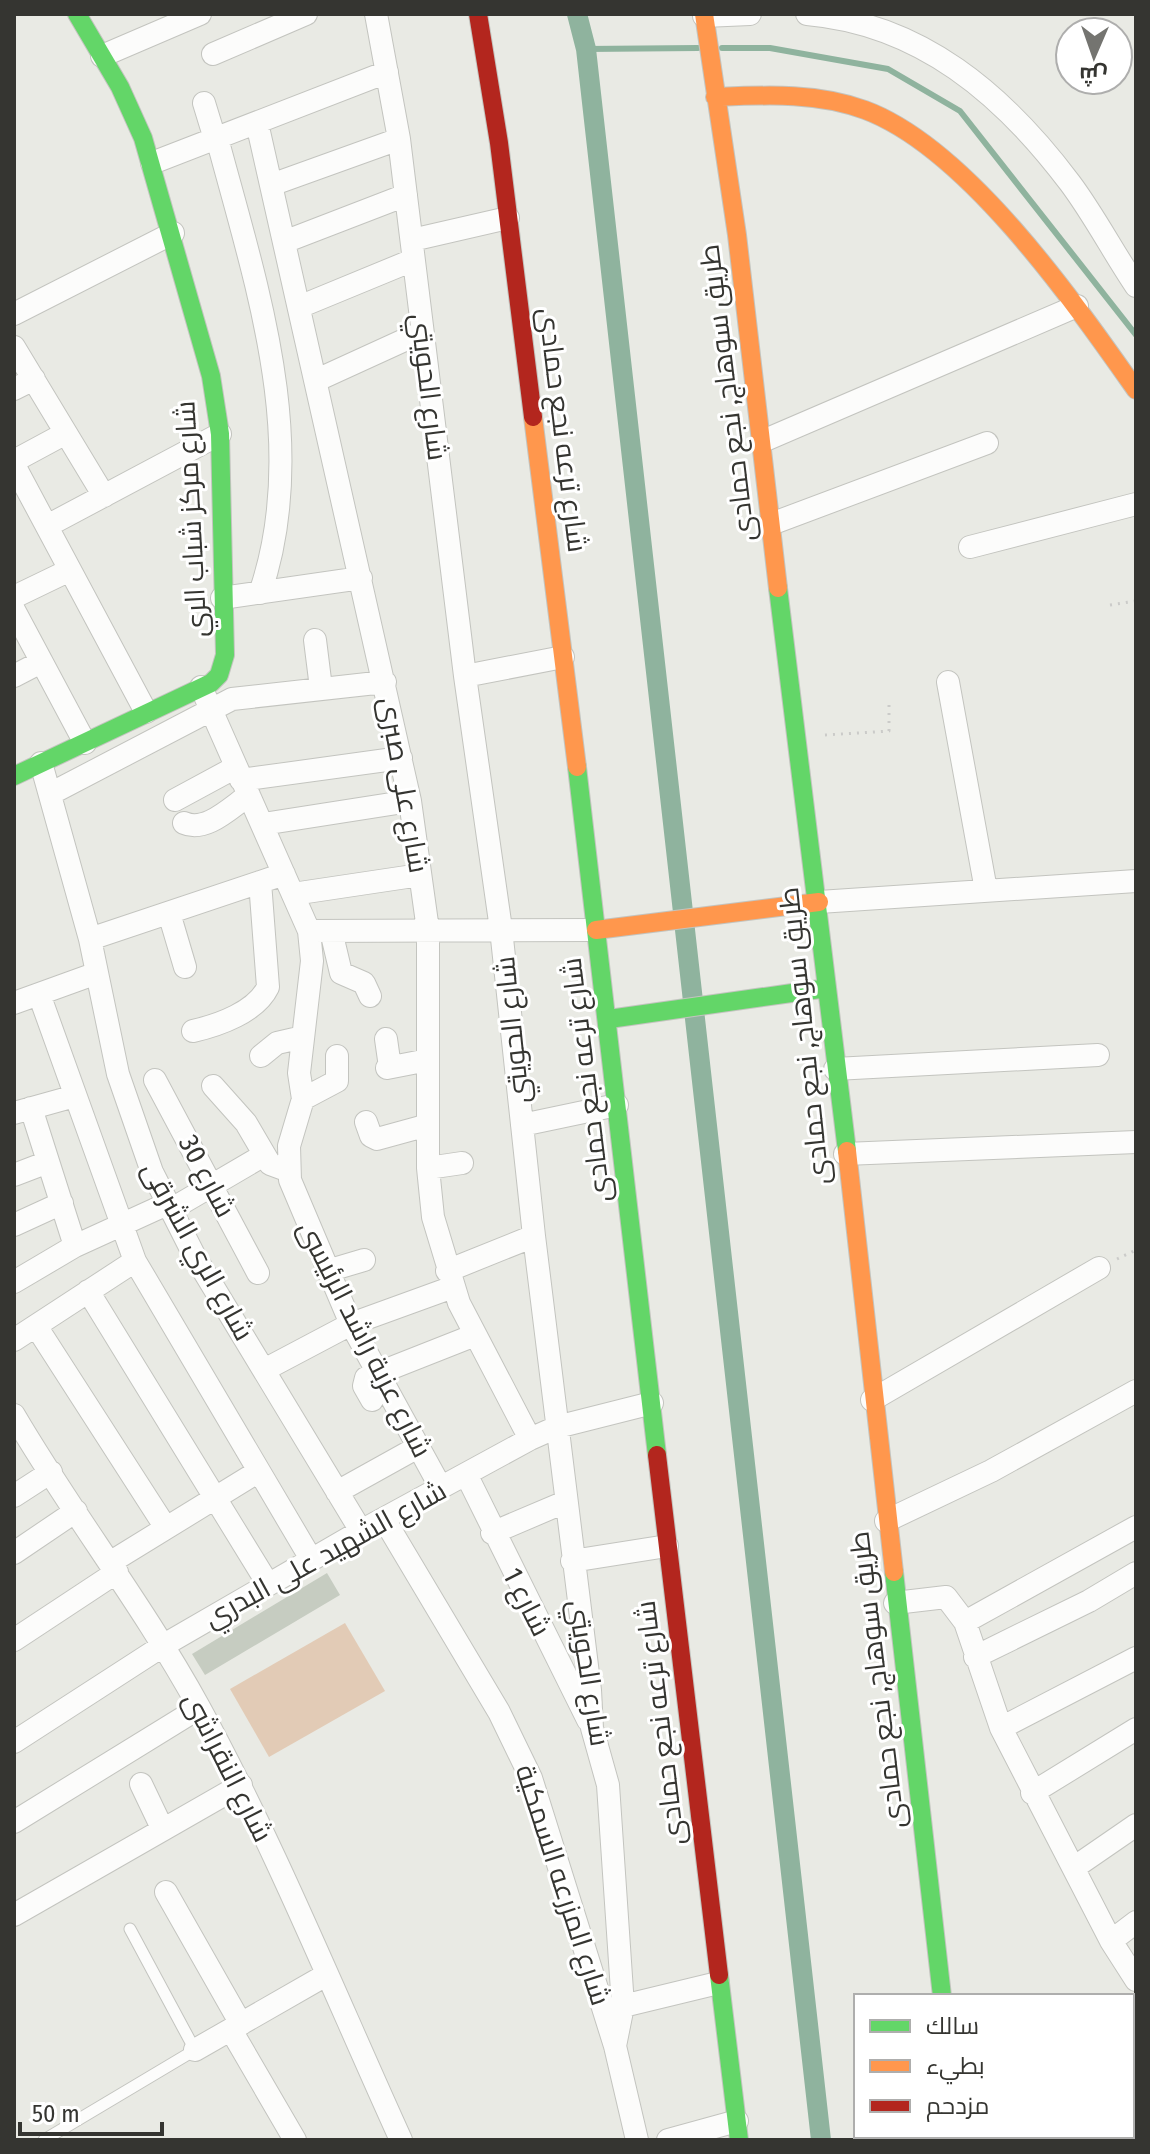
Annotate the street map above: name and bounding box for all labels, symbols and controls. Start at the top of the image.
north arrow [1054,16,1134,96]
text: ش [1079,62,1108,89]
street label: طريق سوهاج, نجع حمادى [692,242,764,543]
street label: شارع ترعه نجع حمادى [530,306,594,554]
street label: شارع الحويتي [399,312,454,463]
street label: شارع مركز شباب الري [168,400,219,638]
street label: شارع على صبرى [370,694,436,876]
street label: طريق سوهاج, نجع حمادى [772,885,838,1186]
street label: شارع الحويتي [488,954,541,1105]
street label: شارع ترعه نجع حمادى [555,956,619,1204]
street label: شارع 30 [170,1129,242,1224]
street label: شارع الري الشرقى [131,1156,261,1349]
street label: شارع عزبة راشد الرئيسى [289,1215,439,1464]
street label: شارع الشهيد على البدري [198,1474,454,1639]
street label: طريق سوهاج, نجع حمادى [842,1529,914,1830]
street label: شارع 1 [494,1563,558,1642]
street label: شارع الحويتي [556,1597,617,1749]
street label: شارع ترعه نجع حمادى [629,1599,693,1847]
street label: شارع النقراشى [174,1687,280,1848]
street label: شارع المزرعه السمكية [507,1760,617,2010]
legend [854,1994,1134,2138]
text: سالك [926,2012,979,2040]
text: بطيء [926,2052,985,2085]
scale bar [20,2086,162,2136]
text: مزدحم [926,2092,989,2122]
text: 50 m [32,2100,80,2128]

